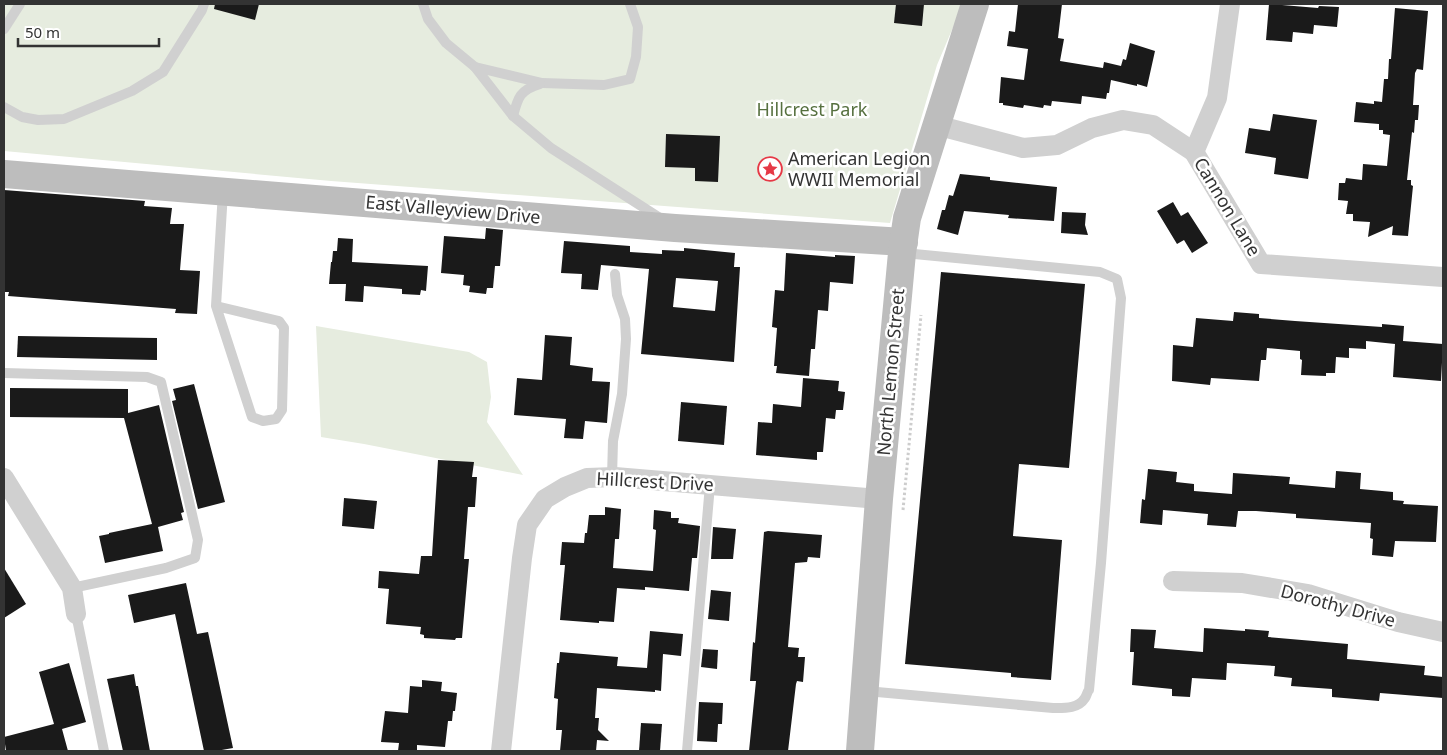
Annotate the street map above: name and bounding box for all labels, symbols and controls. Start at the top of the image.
scale bar [18,15,159,47]
text: 50 m [25,22,60,42]
park label: Hillcrest Park [757,97,868,121]
place label: American Legion WWII Memorial [788,146,930,191]
street label: Cannon Lane [1189,153,1267,260]
place icon: American Legion WWII Memorial [757,156,783,182]
street label: East Valleyview Drive [365,189,542,229]
street label: North Lemon Street [871,287,909,456]
street label: Hillcrest Drive [596,466,714,496]
street label: Dorothy Drive [1278,578,1398,632]

